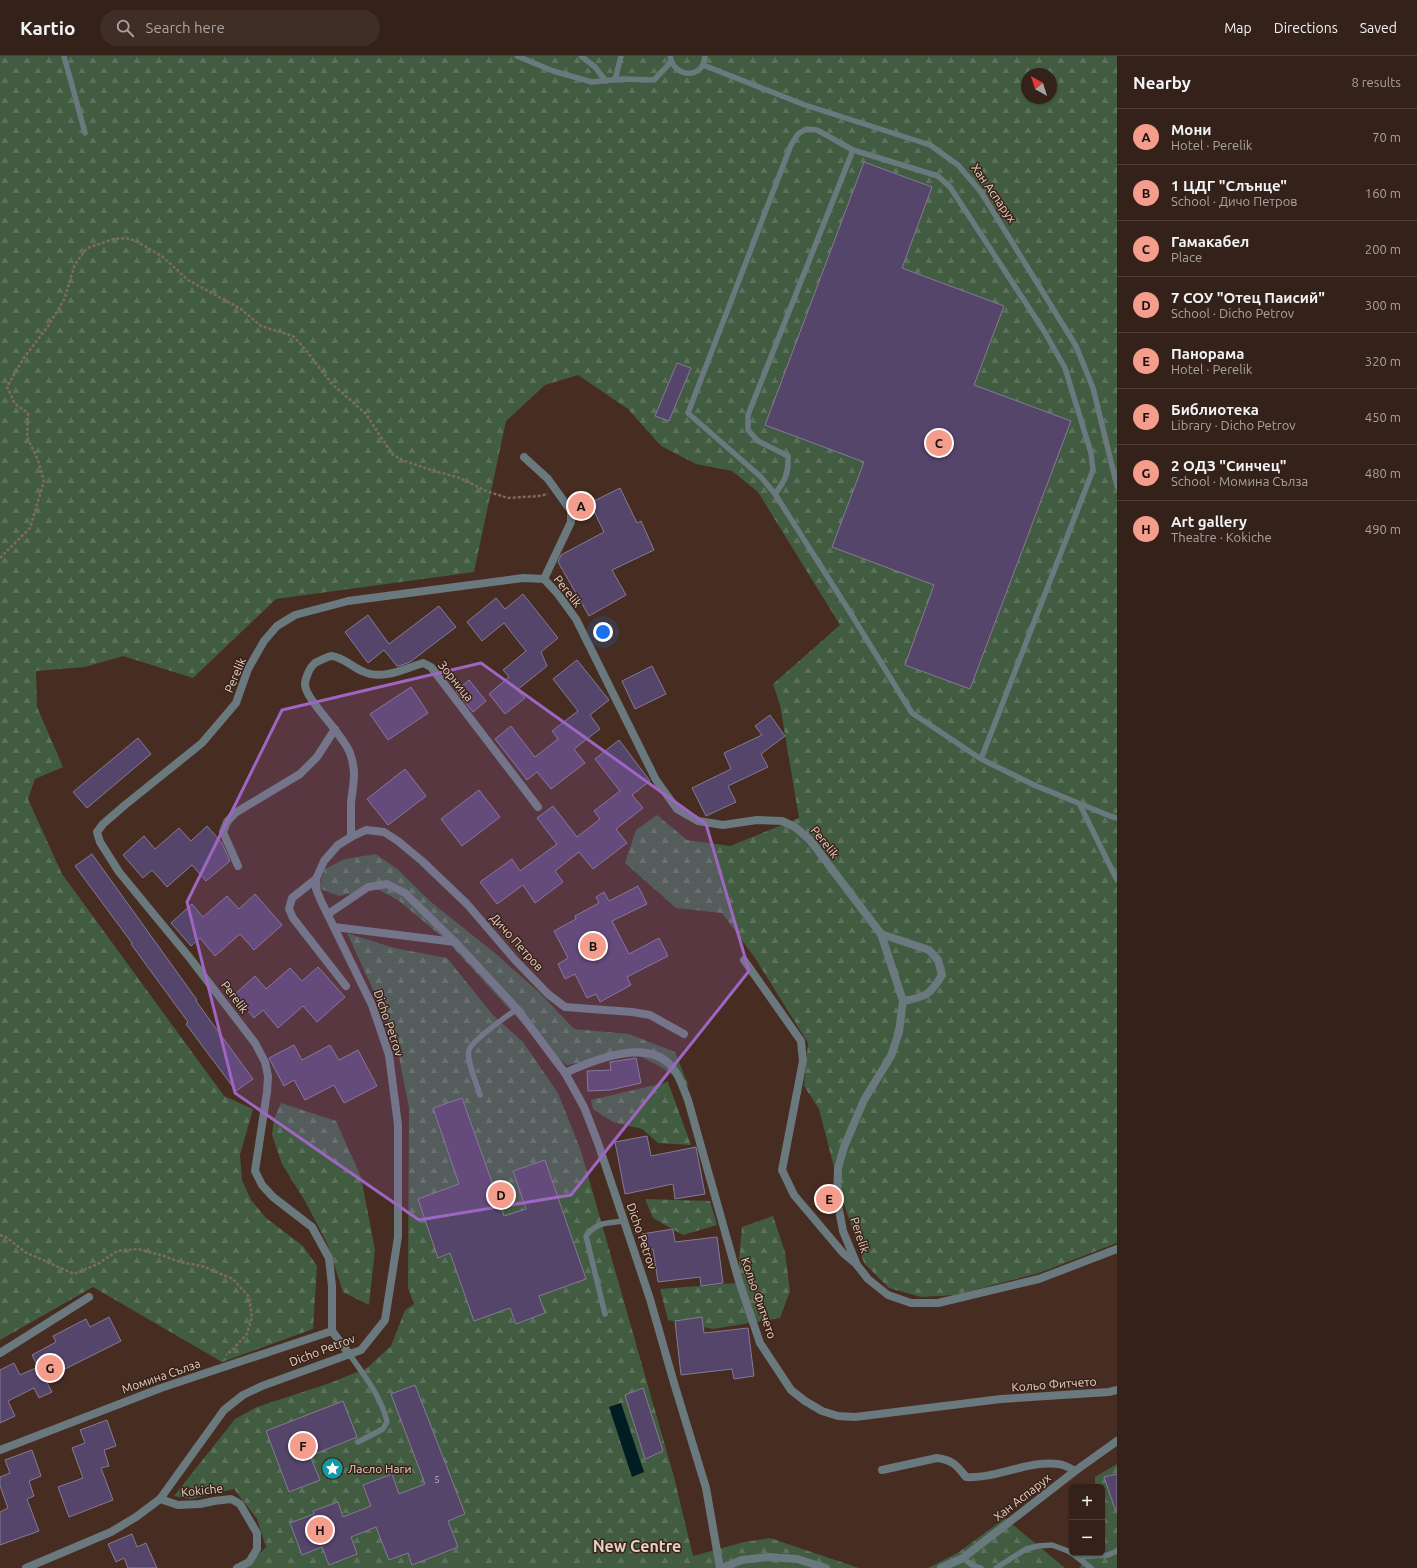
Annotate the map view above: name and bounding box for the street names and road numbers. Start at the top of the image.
street label: Хан Аспарух [969,161,1019,225]
street label: Perelik [551,573,585,609]
street label: Perelik [222,656,248,694]
street label: Зорница [436,658,476,704]
street label: Perelik [808,824,842,860]
street label: Дичо Петров [488,911,546,973]
street label: Perelik [219,978,251,1016]
street label: Dicho Petrov [372,988,406,1058]
street label: Dicho Petrov [625,1201,659,1271]
street label: Perelik [848,1215,872,1255]
street label: Кольо Фитчето [739,1256,779,1340]
street label: Dicho Petrov [287,1331,357,1368]
street label: Момина Сълза [120,1356,202,1396]
street label: Кольо Фитчето [1011,1375,1097,1393]
street label: Хан Аспарух [991,1471,1053,1523]
street label: Kokiche [180,1481,224,1499]

